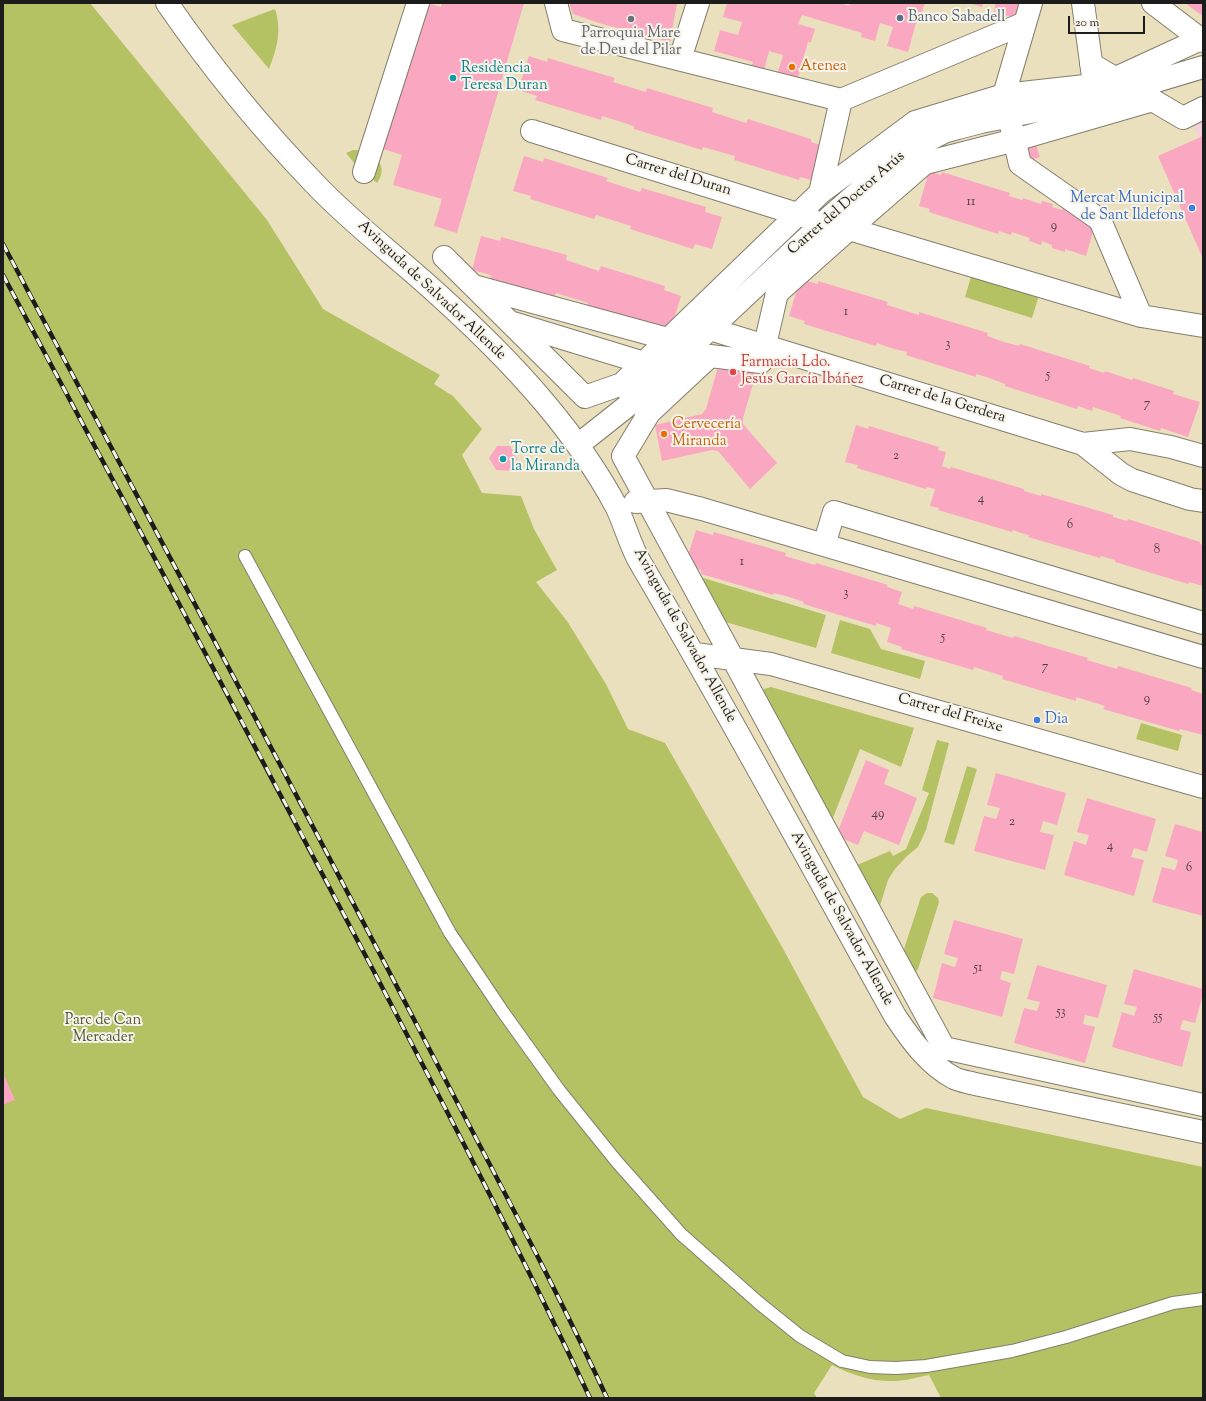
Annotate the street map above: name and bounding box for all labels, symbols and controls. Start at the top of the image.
scale bar [1070,8,1147,34]
place label: Banco Sabadell [908,9,1005,27]
marker: Banco Sabadell [895,13,905,23]
marker: Parroquia Mare de Deu del Pilar [626,14,636,24]
text: 20 m [1075,14,1099,32]
place label: Parroquia Mare de Deu del Pilar [581,25,681,60]
place label: Atenea [800,58,847,76]
place label: Residència Teresa Duran [461,60,548,95]
marker: Atenea [787,62,797,72]
marker: Residència Teresa Duran [448,73,458,83]
street label: Carrer del Doctor Arús [785,148,909,260]
street label: Carrer del Duran [623,151,733,201]
place label: Mercat Municipal de Sant Ildefons [1070,190,1184,225]
house number: 11 [967,195,975,211]
marker: Mercat Municipal de Sant Ildefons [1187,203,1197,213]
street label: Avinguda de Salvador Allende [353,217,509,365]
house number: 9 [1051,219,1057,235]
house number: 1 [844,305,848,321]
house number: 3 [945,337,951,353]
place label: Farmacia Ldo. Jesús García Ibáñez [741,354,863,389]
marker: Farmacia Ldo. Jesús García Ibáñez [728,367,738,377]
house number: 5 [1046,368,1050,384]
street label: Carrer de la Gerdera [877,372,1007,428]
house number: 7 [1144,397,1150,413]
place label: Cervecería Miranda [672,416,741,451]
marker: Cervecería Miranda [659,429,669,439]
place label: Torre de la Miranda [511,441,580,476]
house number: 2 [893,449,899,465]
marker: Torre de la Miranda [498,454,508,464]
house number: 4 [978,492,984,508]
house number: 6 [1067,518,1073,534]
house number: 8 [1154,543,1160,559]
street label: Avinguda de Salvador Allende [629,546,739,726]
house number: 1 [740,555,744,571]
house number: 3 [843,586,849,602]
house number: 5 [941,630,945,646]
house number: 7 [1042,660,1048,676]
street label: Carrer del Freixe [895,690,1005,738]
house number: 9 [1144,692,1150,708]
place label: Dia [1045,711,1068,729]
marker: Dia [1032,715,1042,725]
house number: 49 [872,807,884,823]
house number: 2 [1009,815,1015,831]
street label: Avinguda de Salvador Allende [786,829,896,1009]
house number: 4 [1107,839,1113,855]
house number: 6 [1186,861,1192,877]
house number: 51 [974,961,982,977]
house number: 53 [1056,1005,1066,1021]
house number: 55 [1153,1010,1163,1026]
park label: Parc de Can Mercader [65,1012,141,1047]

